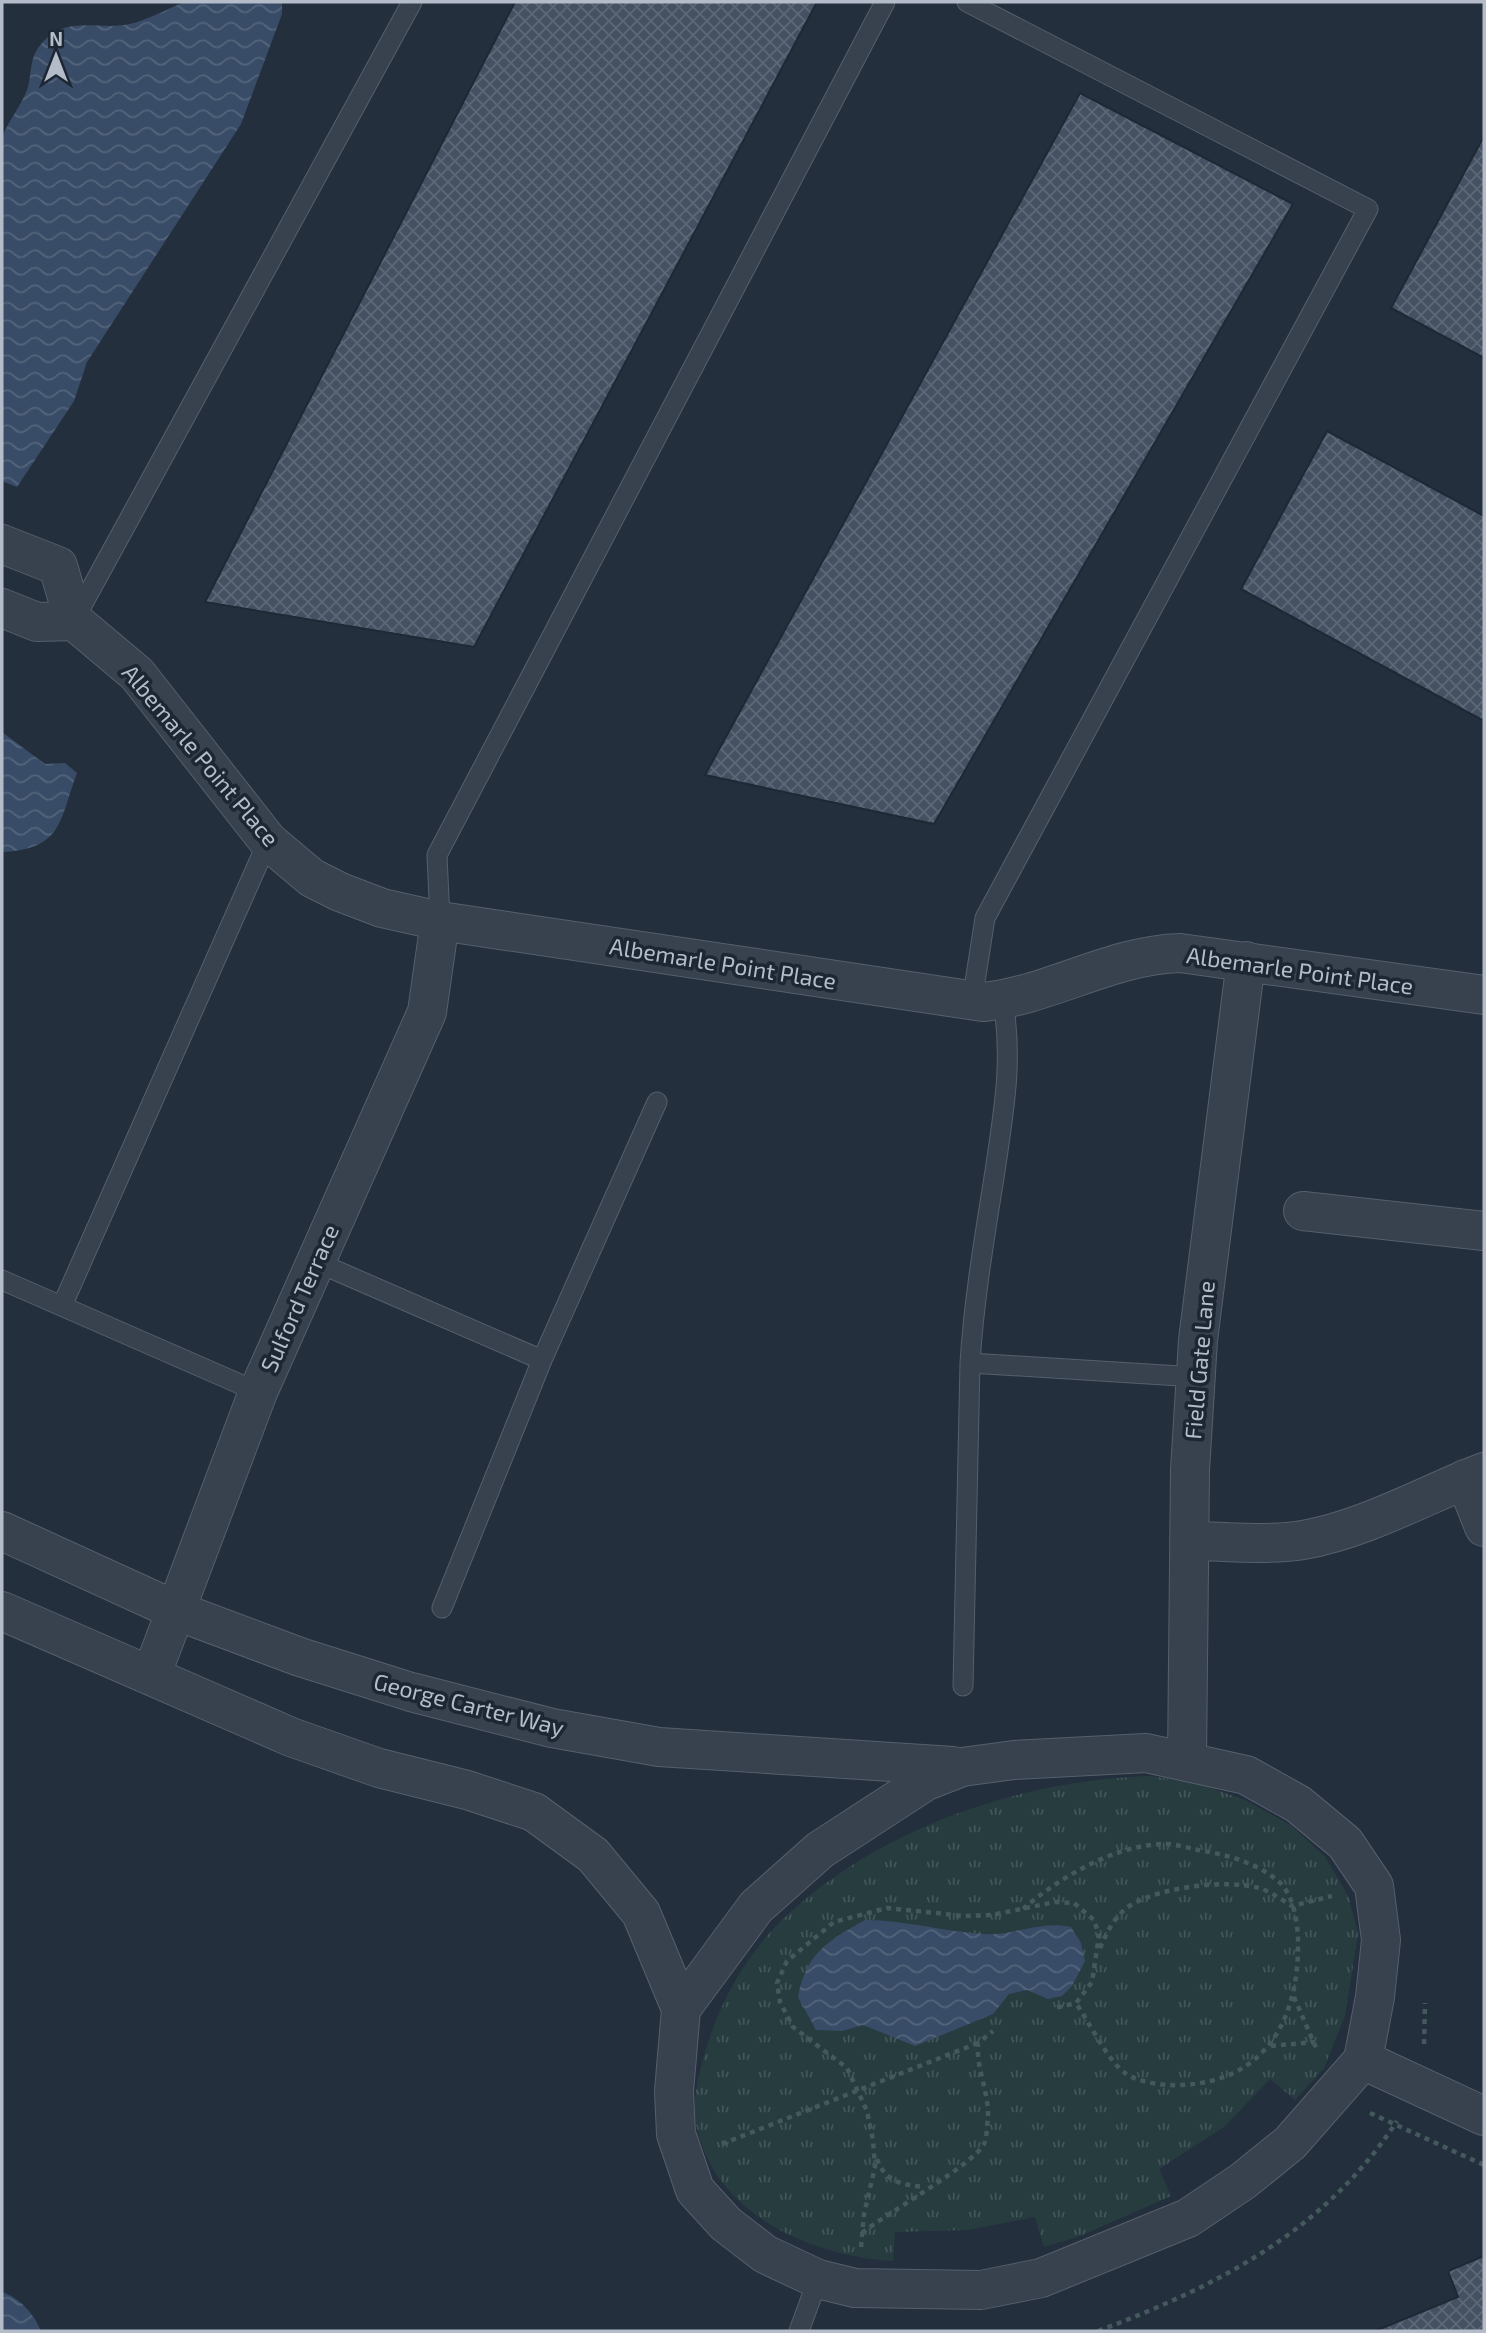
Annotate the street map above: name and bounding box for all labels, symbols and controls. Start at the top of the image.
north arrow [21,21,91,91]
text: N [49,27,63,50]
street label: Albemarle Point Place [117,658,285,852]
street label: Albemarle Point Place [608,931,838,995]
street label: Albemarle Point Place [1185,940,1415,1000]
street label: Sulford Terrace [254,1220,344,1376]
street label: Field Gate Lane [1178,1280,1220,1440]
street label: George Carter Way [371,1667,567,1741]

